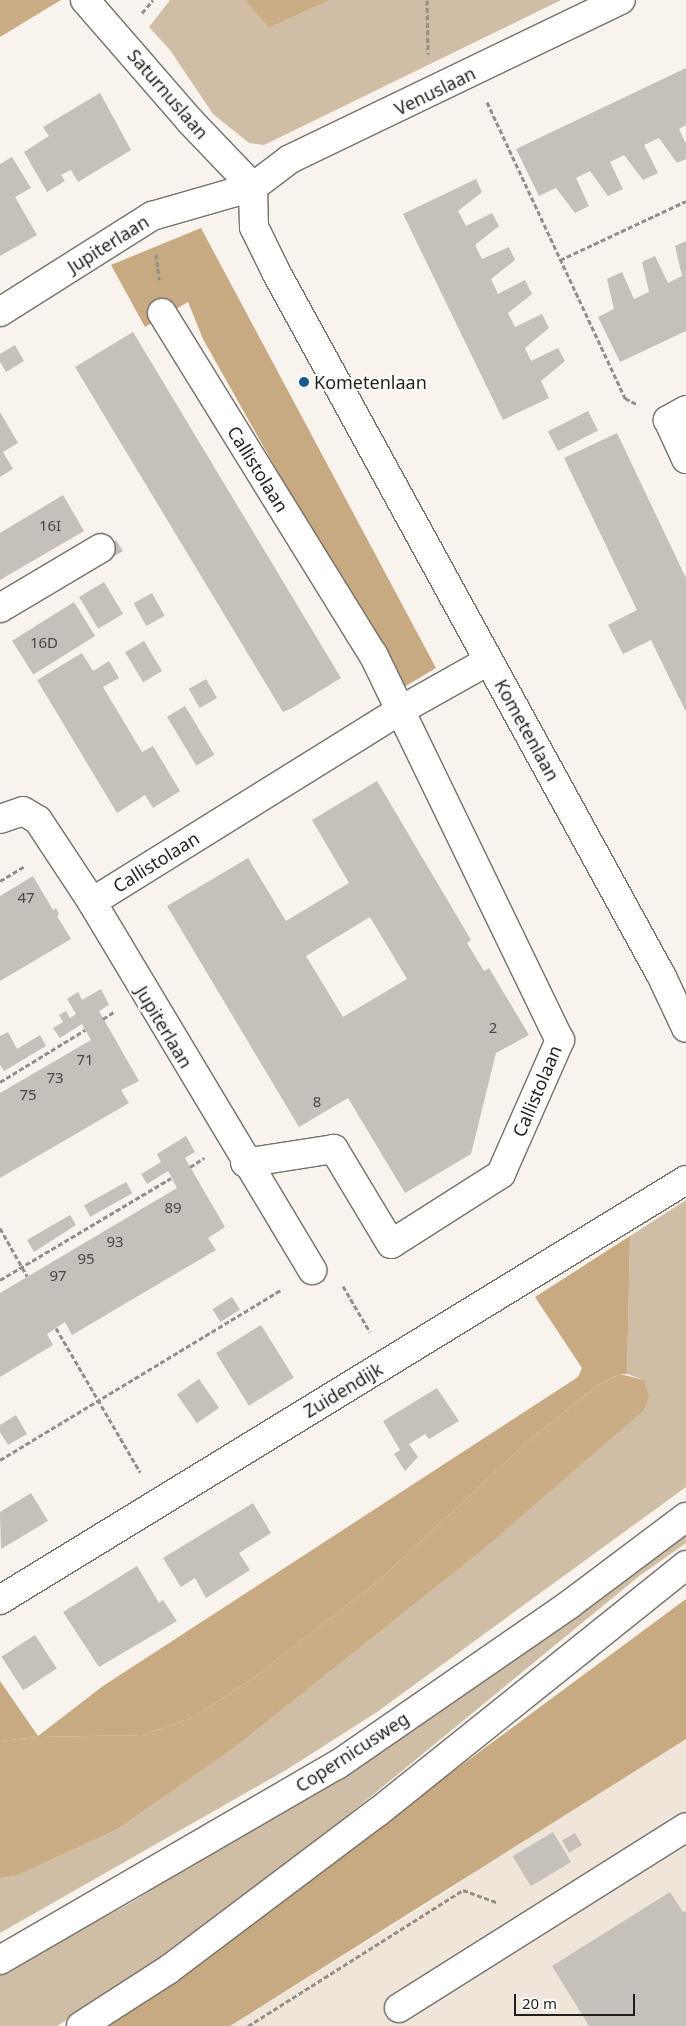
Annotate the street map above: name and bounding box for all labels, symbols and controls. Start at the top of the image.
street label: Saturnuslaan [123,45,213,143]
street label: Venuslaan [391,62,479,120]
street label: Jupiterlaan [63,211,153,277]
place label: Kometenlaan [314,371,427,393]
marker: Kometenlaan [298,376,310,388]
street label: Callistolaan [223,422,293,516]
house number: 16I [39,517,61,535]
house number: 16D [30,634,58,652]
street label: Kometenlaan [490,675,564,785]
street label: Callistolaan [109,827,203,897]
house number: 47 [17,889,35,907]
street label: Jupiterlaan [131,982,197,1072]
house number: 2 [489,1019,497,1037]
street label: Callistolaan [508,1042,566,1140]
house number: 71 [76,1051,94,1069]
house number: 73 [46,1069,64,1087]
house number: 75 [19,1086,37,1104]
house number: 8 [313,1093,321,1111]
house number: 89 [164,1199,182,1217]
house number: 93 [106,1233,124,1251]
house number: 95 [77,1250,95,1268]
house number: 97 [49,1267,67,1285]
street label: Zuidendijk [300,1358,386,1422]
street label: Copernicusweg [291,1707,413,1797]
scale bar [516,1984,637,2016]
text: 20 m [522,1993,557,2013]

